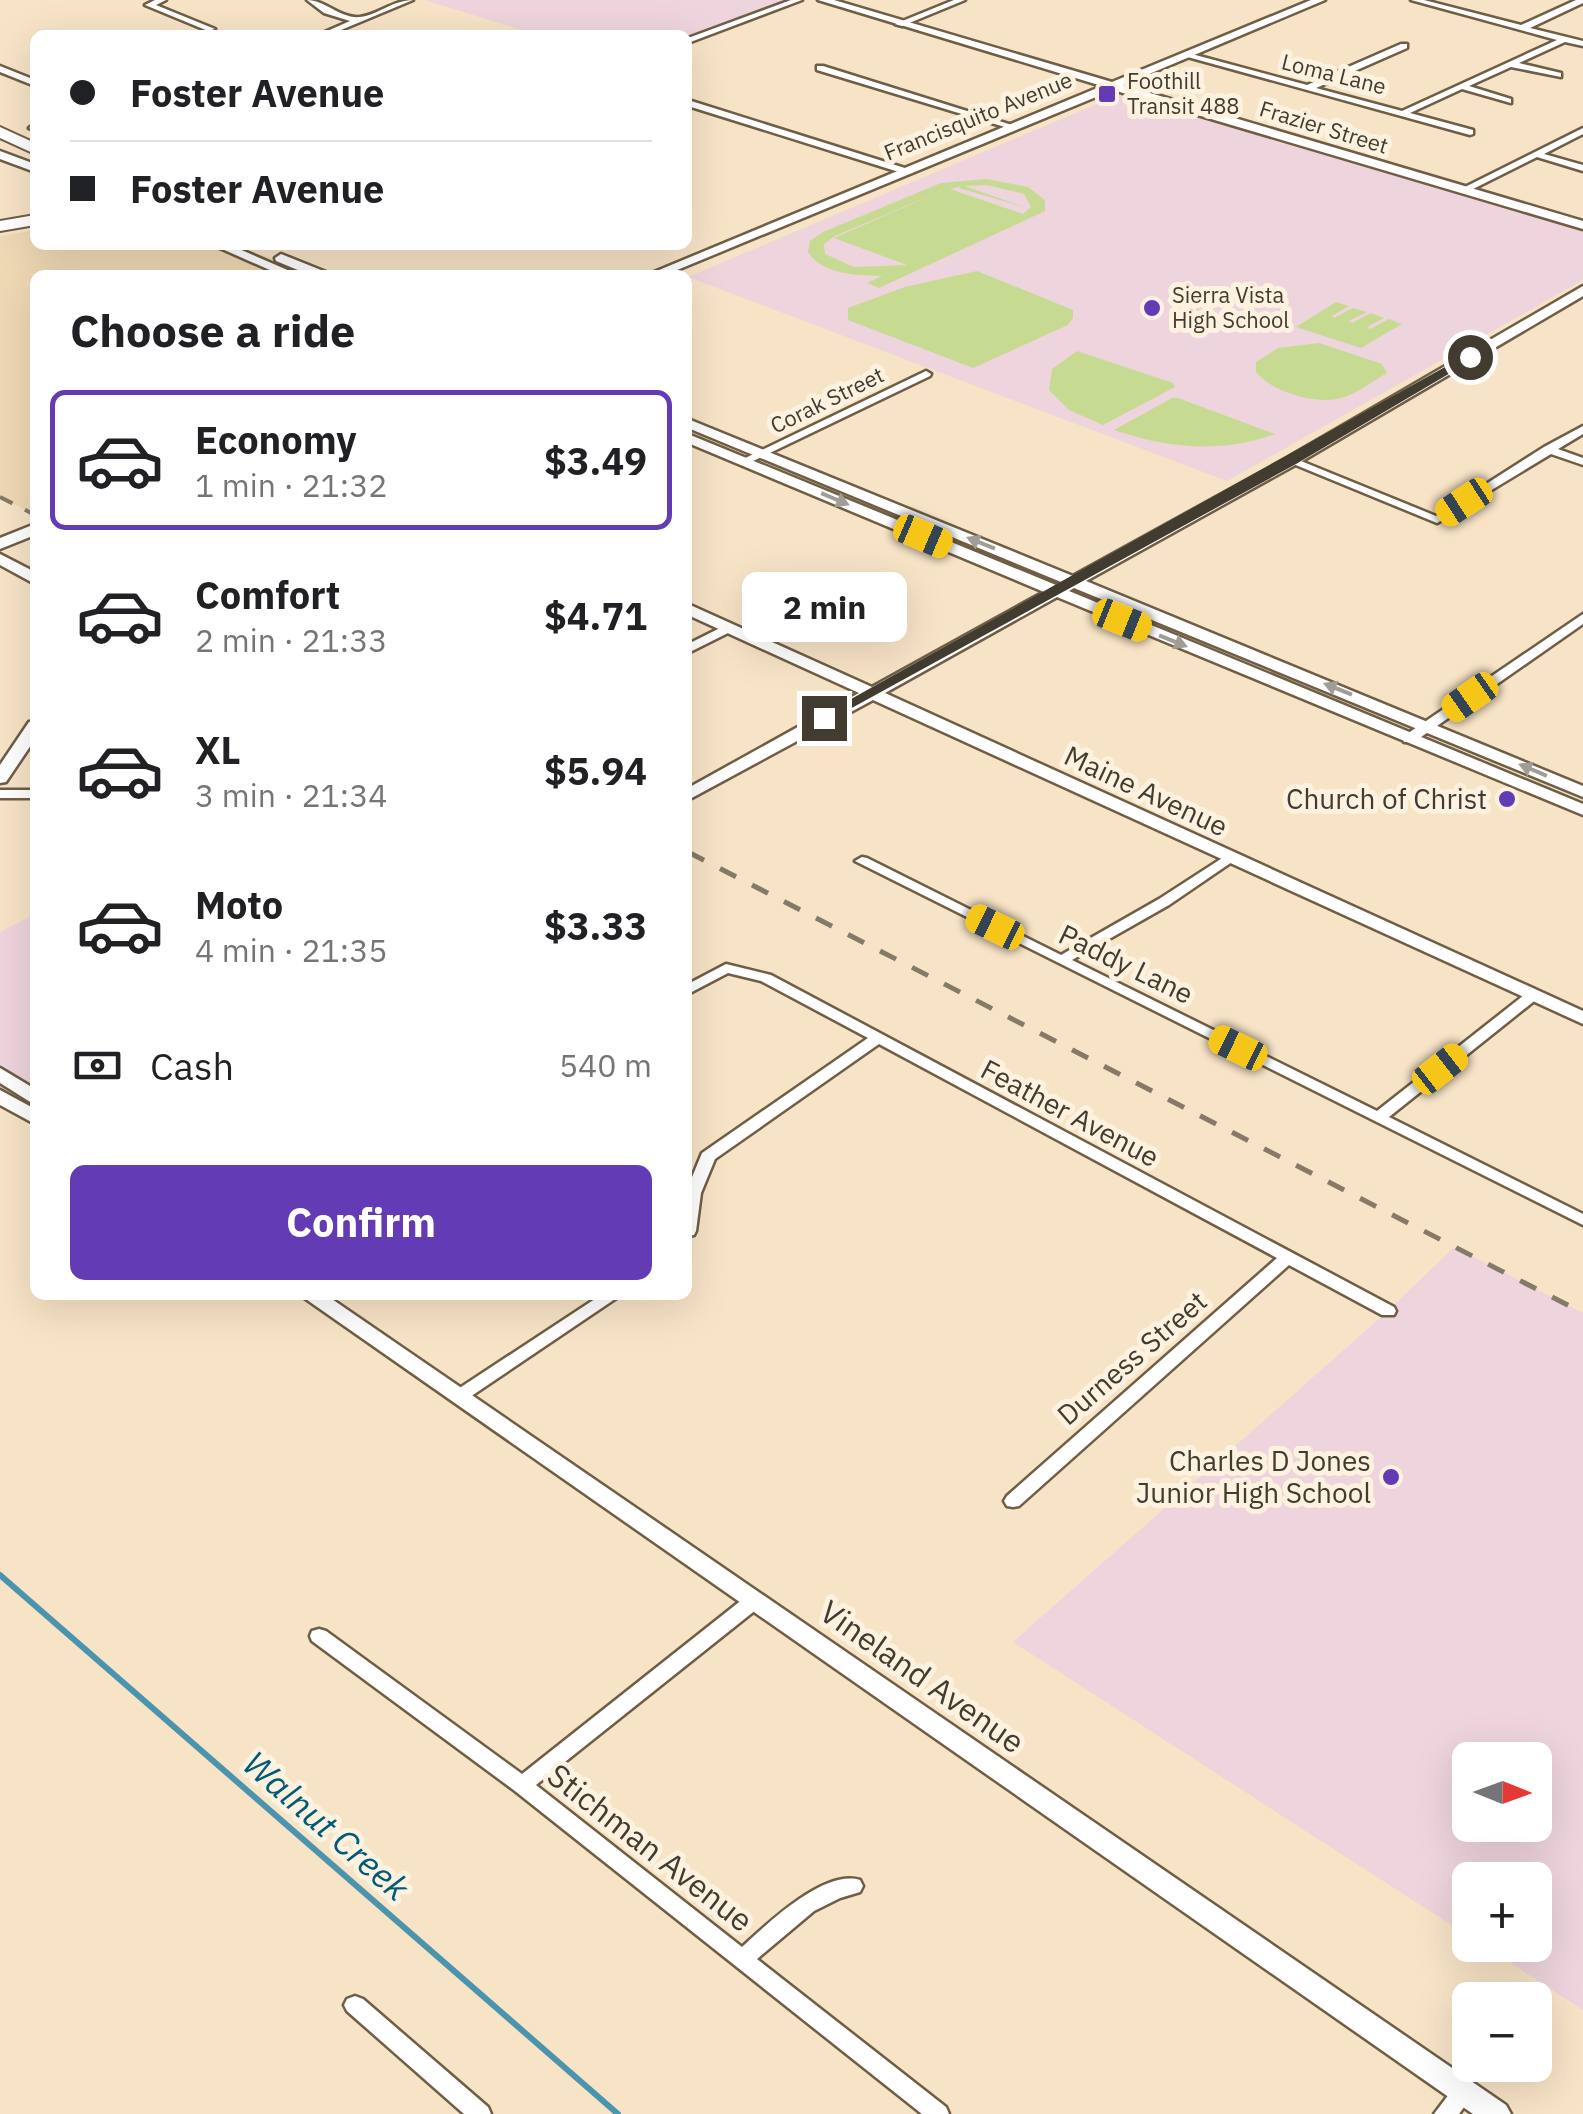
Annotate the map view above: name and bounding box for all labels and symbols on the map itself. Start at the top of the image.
street label: Loma Lane [1279,47,1389,100]
street label: Francisquito Avenue [879,64,1076,167]
place label: Foothill Transit 488 [1127,66,1240,120]
marker: Foothill Transit 488 [1096,83,1118,105]
street label: Frazier Street [1256,93,1392,160]
place label: Sierra Vista High School [1172,280,1289,334]
marker: Sierra Vista High School [1141,297,1163,319]
route start [1448,335,1493,380]
street label: Corak Street [765,360,888,440]
car [1431,473,1497,531]
one-way arrow [820,492,850,508]
car [890,510,956,562]
one-way arrow [966,534,996,550]
callout: 2 min [742,573,906,643]
car [1089,595,1155,645]
one-way arrow [1158,633,1188,649]
car [1437,668,1503,726]
one-way arrow [1323,680,1353,696]
route end [802,696,847,741]
street label: Maine Avenue [1059,737,1234,845]
one-way arrow [1518,762,1548,778]
place label: Church of Christ [1286,780,1487,817]
marker: Church of Christ [1496,788,1518,810]
car [961,900,1029,954]
street label: Paddy Lane [1053,915,1199,1012]
car [1204,1021,1272,1075]
car [1407,1039,1473,1099]
street label: Feather Avenue [975,1050,1166,1175]
street label: Durness Street [1049,1282,1214,1433]
place label: Charles D Jones Junior High School [1136,1442,1371,1511]
marker: Charles D Jones Junior High School [1380,1466,1402,1488]
street label: Vineland Avenue [812,1590,1033,1762]
water label: Walnut Creek [234,1740,420,1911]
north arrow [1452,1742,1552,1842]
street label: Stichman Avenue [539,1754,762,1941]

